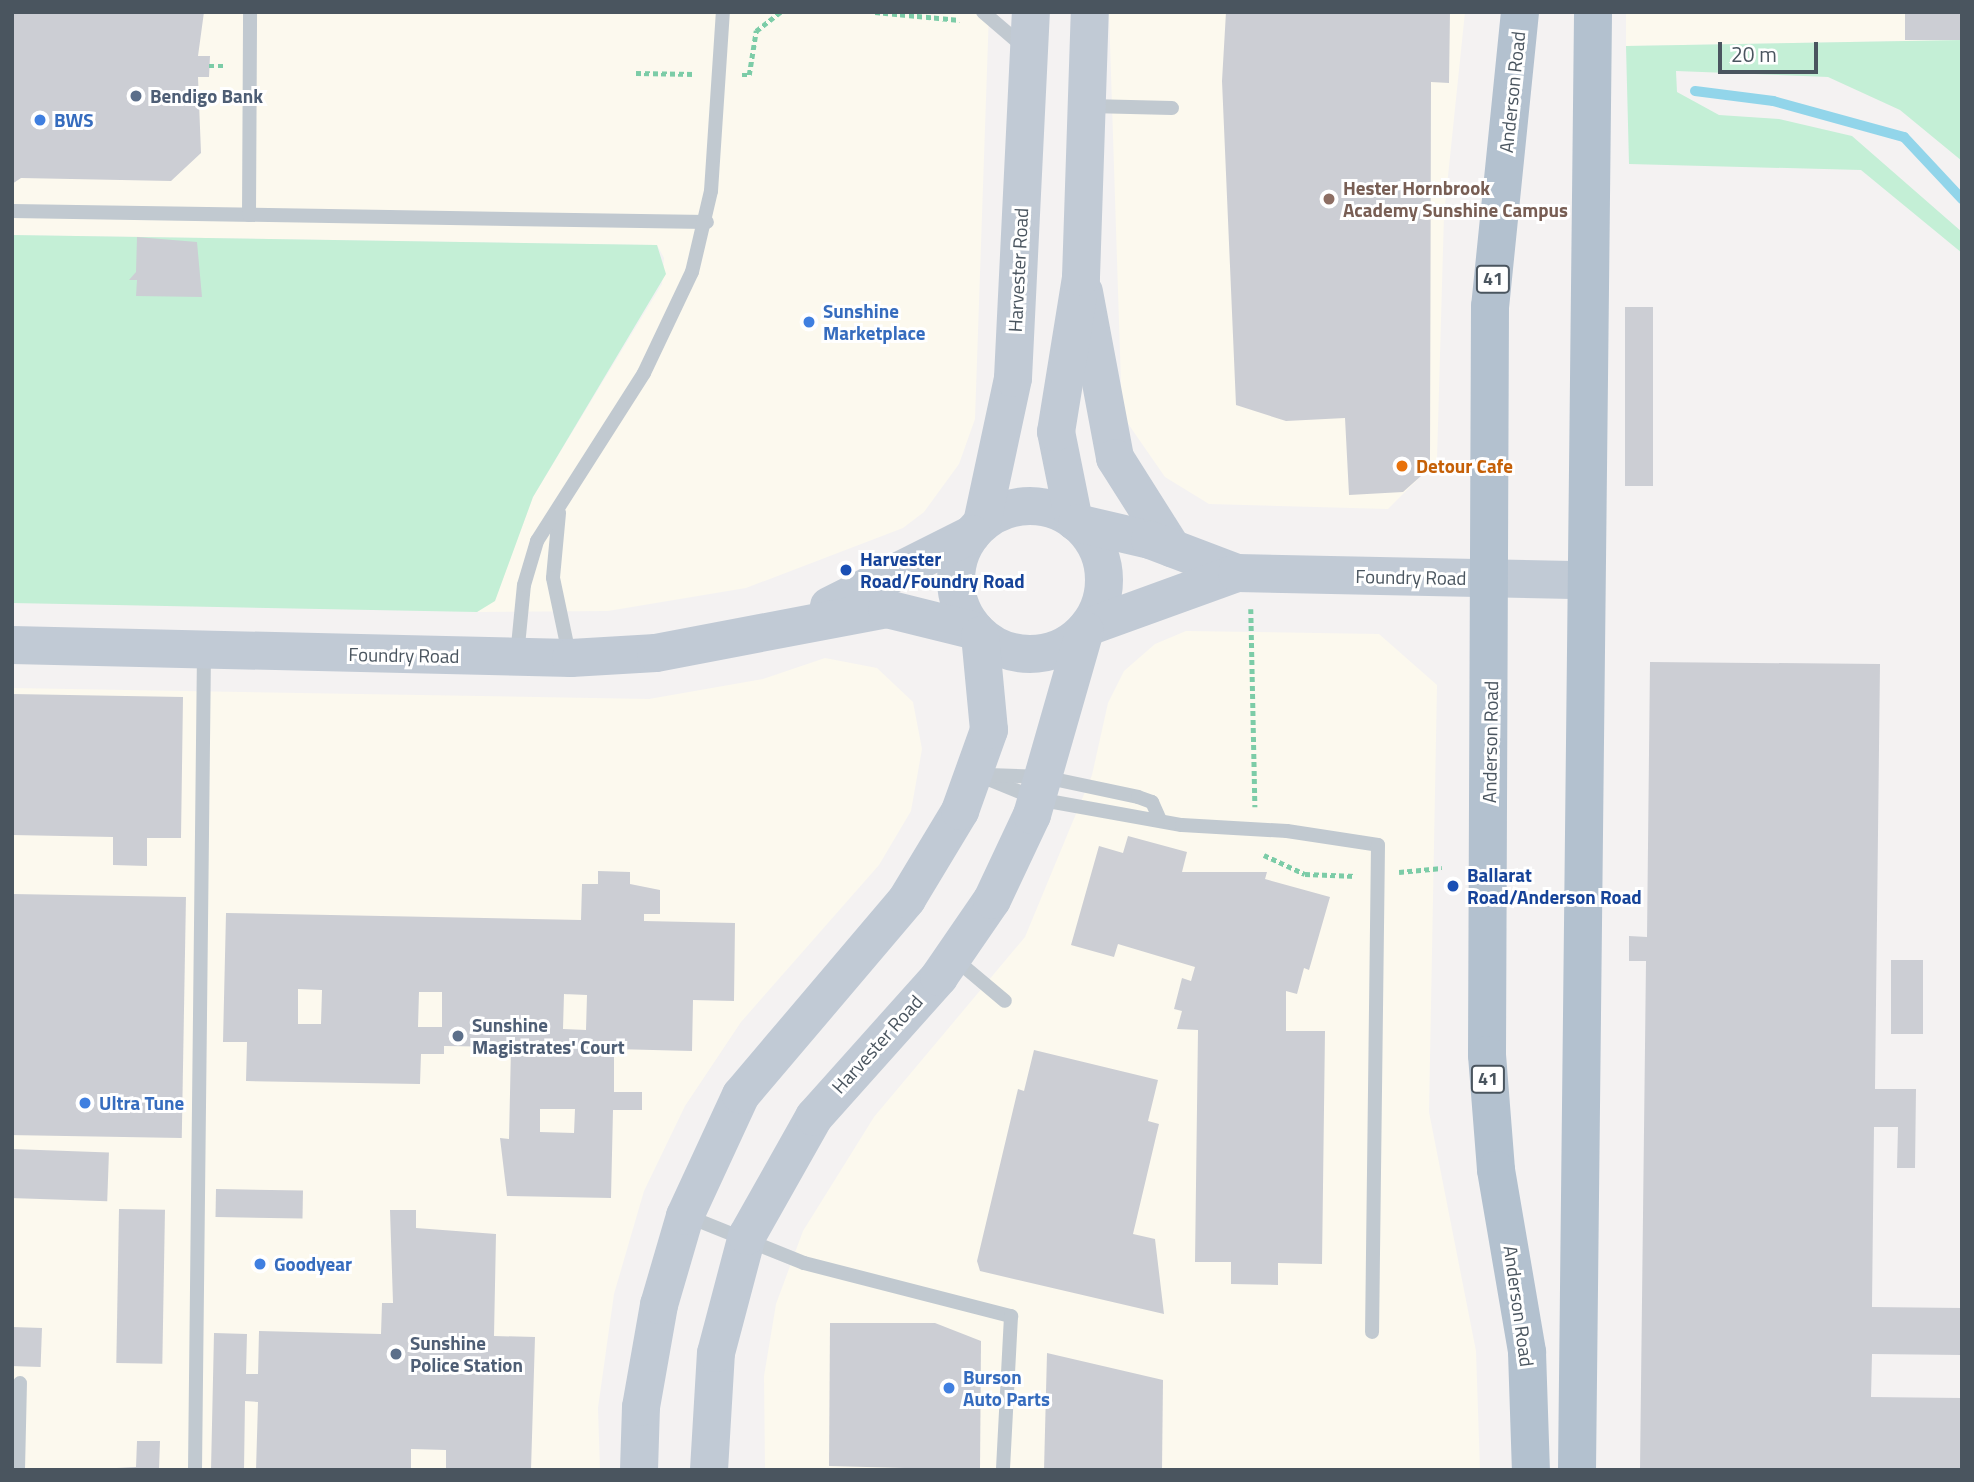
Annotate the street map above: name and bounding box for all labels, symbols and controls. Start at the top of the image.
scale bar [1722,28,1822,72]
street label: Anderson Road [1494,30,1530,154]
text: 20 m [1731,38,1777,70]
place label: Bendigo Bank [150,85,263,107]
marker: Bendigo Bank [128,88,144,104]
place label: BWS [54,109,94,131]
marker: BWS [32,112,48,128]
place label: Hester Hornbrook Academy Sunshine Campus [1343,177,1568,221]
marker: Hester Hornbrook Academy Sunshine Campus [1321,191,1337,207]
street label: Harvester Road [1003,207,1033,333]
road number: 41 [1476,264,1510,293]
place label: Sunshine Marketplace [823,300,926,344]
marker: Sunshine Marketplace [801,314,817,330]
place label: Detour Cafe [1416,455,1513,477]
marker: Detour Cafe [1394,458,1410,474]
place label: Harvester Road/Foundry Road [860,548,1025,592]
marker: Harvester Road/Foundry Road [838,562,854,578]
street label: Foundry Road [1355,565,1467,589]
street label: Foundry Road [348,643,460,667]
street label: Anderson Road [1478,681,1502,803]
place label: Ballarat Road/Anderson Road [1467,864,1642,908]
marker: Ballarat Road/Anderson Road [1445,878,1461,894]
street label: Harvester Road [827,990,927,1098]
place label: Sunshine Magistrates' Court [472,1014,625,1058]
marker: Sunshine Magistrates' Court [450,1028,466,1044]
road number: 41 [1470,1064,1506,1094]
place label: Ultra Tune [99,1092,184,1114]
marker: Ultra Tune [77,1095,93,1111]
street label: Anderson Road [1499,1244,1539,1368]
place label: Goodyear [274,1253,352,1275]
marker: Goodyear [252,1256,268,1272]
place label: Sunshine Police Station [410,1332,523,1376]
marker: Sunshine Police Station [388,1346,404,1362]
place label: Burson Auto Parts [963,1366,1050,1410]
marker: Burson Auto Parts [941,1380,957,1396]

